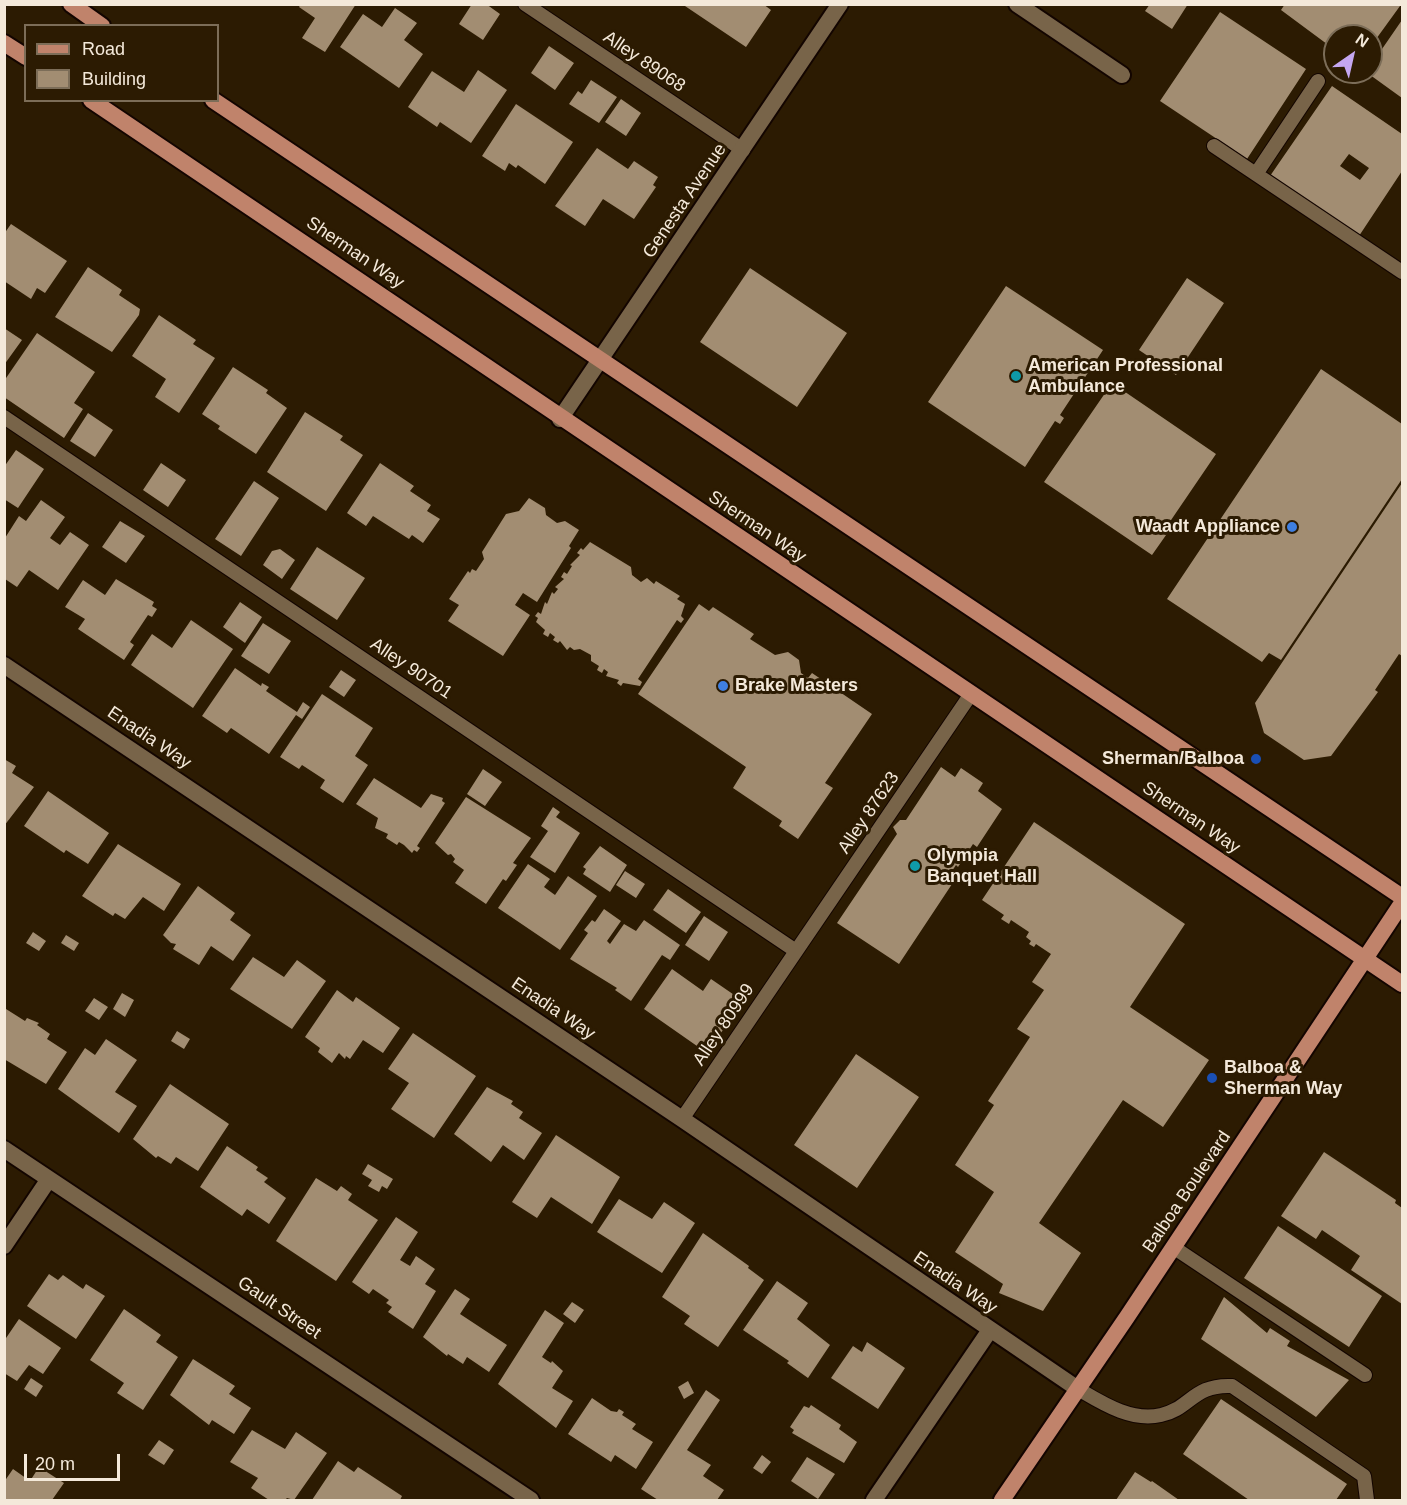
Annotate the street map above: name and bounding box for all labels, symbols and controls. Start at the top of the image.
legend [24,24,219,102]
north arrow [1323,24,1383,84]
street label: Alley 89068 [599,27,689,97]
text: N [1353,30,1372,51]
text: Road [82,39,125,59]
text: Building [82,69,146,89]
street label: Genesta Avenue [639,140,731,262]
street label: Sherman Way [302,212,408,294]
place label: American Professional Ambulance [1028,355,1223,398]
marker: American Professional Ambulance [1009,369,1023,383]
street label: Sherman Way [704,486,810,568]
place label: Waadt Appliance [1136,516,1280,538]
marker: Waadt Appliance [1285,520,1299,534]
street label: Alley 90701 [366,634,456,704]
place label: Brake Masters [735,675,858,697]
marker: Brake Masters [716,679,730,693]
street label: Enadia Way [103,702,195,774]
place label: Sherman/Balboa [1102,748,1244,770]
marker: Sherman/Balboa [1249,752,1263,766]
street label: Alley 87623 [834,768,904,858]
street label: Sherman Way [1138,777,1244,859]
place label: Olympia Banquet Hall [927,845,1037,888]
marker: Olympia Banquet Hall [908,859,922,873]
street label: Enadia Way [507,973,599,1045]
street label: Alley 80999 [689,980,759,1070]
place label: Balboa & Sherman Way [1224,1057,1342,1100]
marker: Balboa & Sherman Way [1205,1071,1219,1085]
street label: Balboa Boulevard [1138,1127,1236,1257]
street label: Enadia Way [909,1247,1001,1319]
street label: Gault Street [233,1272,325,1344]
scale bar [27,1442,123,1480]
text: 20 m [35,1454,75,1474]

